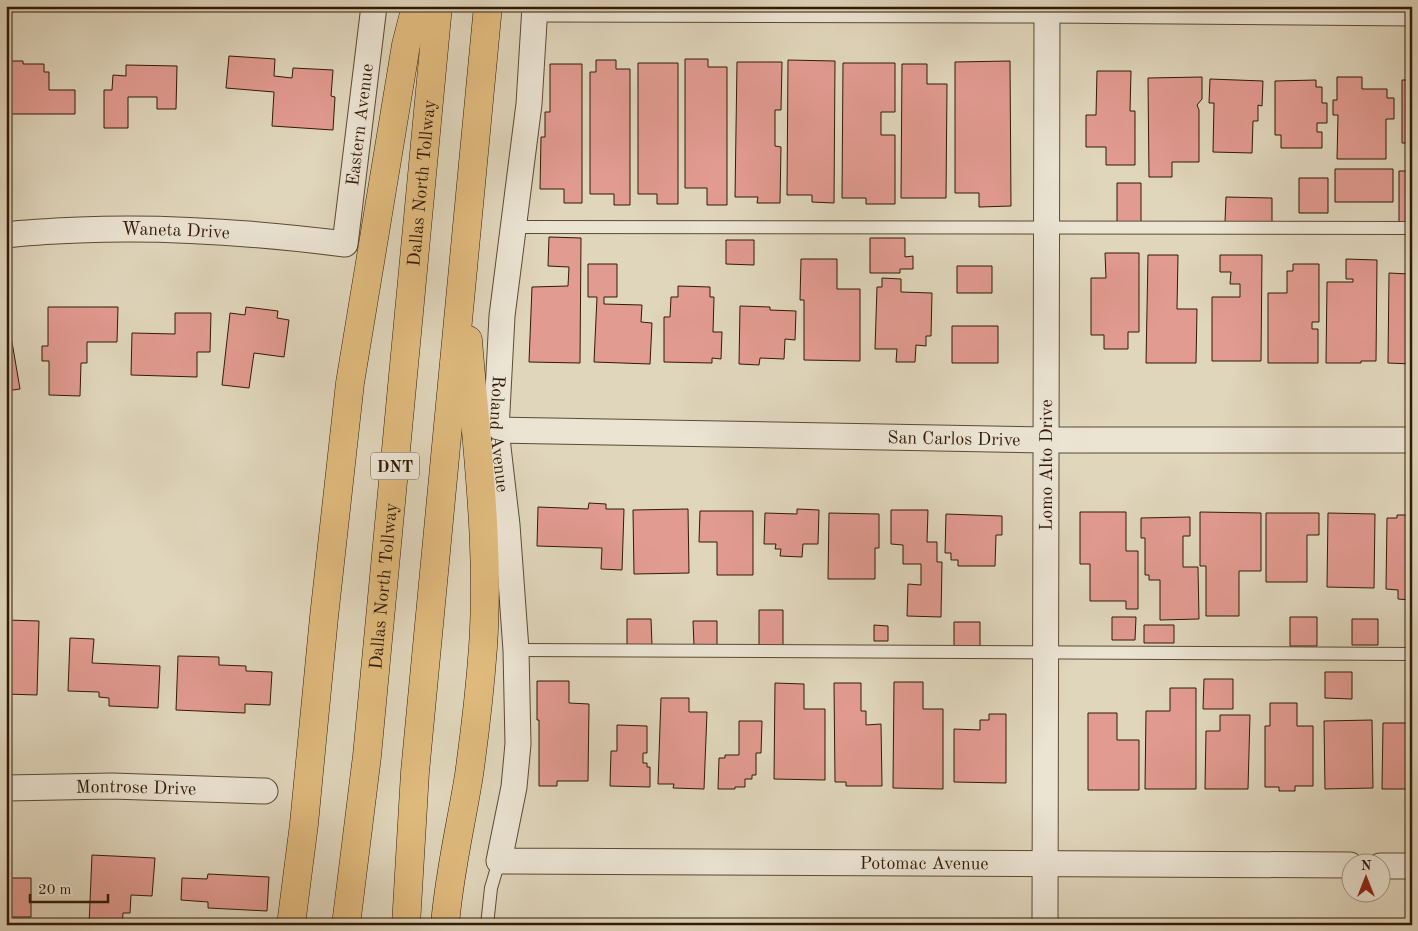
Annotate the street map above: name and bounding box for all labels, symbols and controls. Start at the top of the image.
street label: Eastern Avenue [344,63,377,187]
street label: Dallas North Tollway [405,98,439,267]
street label: Waneta Drive [122,221,230,242]
street label: Roland Avenue [486,375,511,493]
street label: Lomo Alto Drive [1038,399,1056,531]
street label: San Carlos Drive [887,429,1021,450]
road number: DNT [371,452,419,480]
street label: Dallas North Tollway [367,501,401,670]
street label: Montrose Drive [75,778,197,799]
north arrow [1340,854,1390,904]
street label: Potomac Avenue [860,855,989,873]
text: N [1361,859,1372,873]
scale bar [30,871,108,903]
text: 20 m [38,883,72,898]

